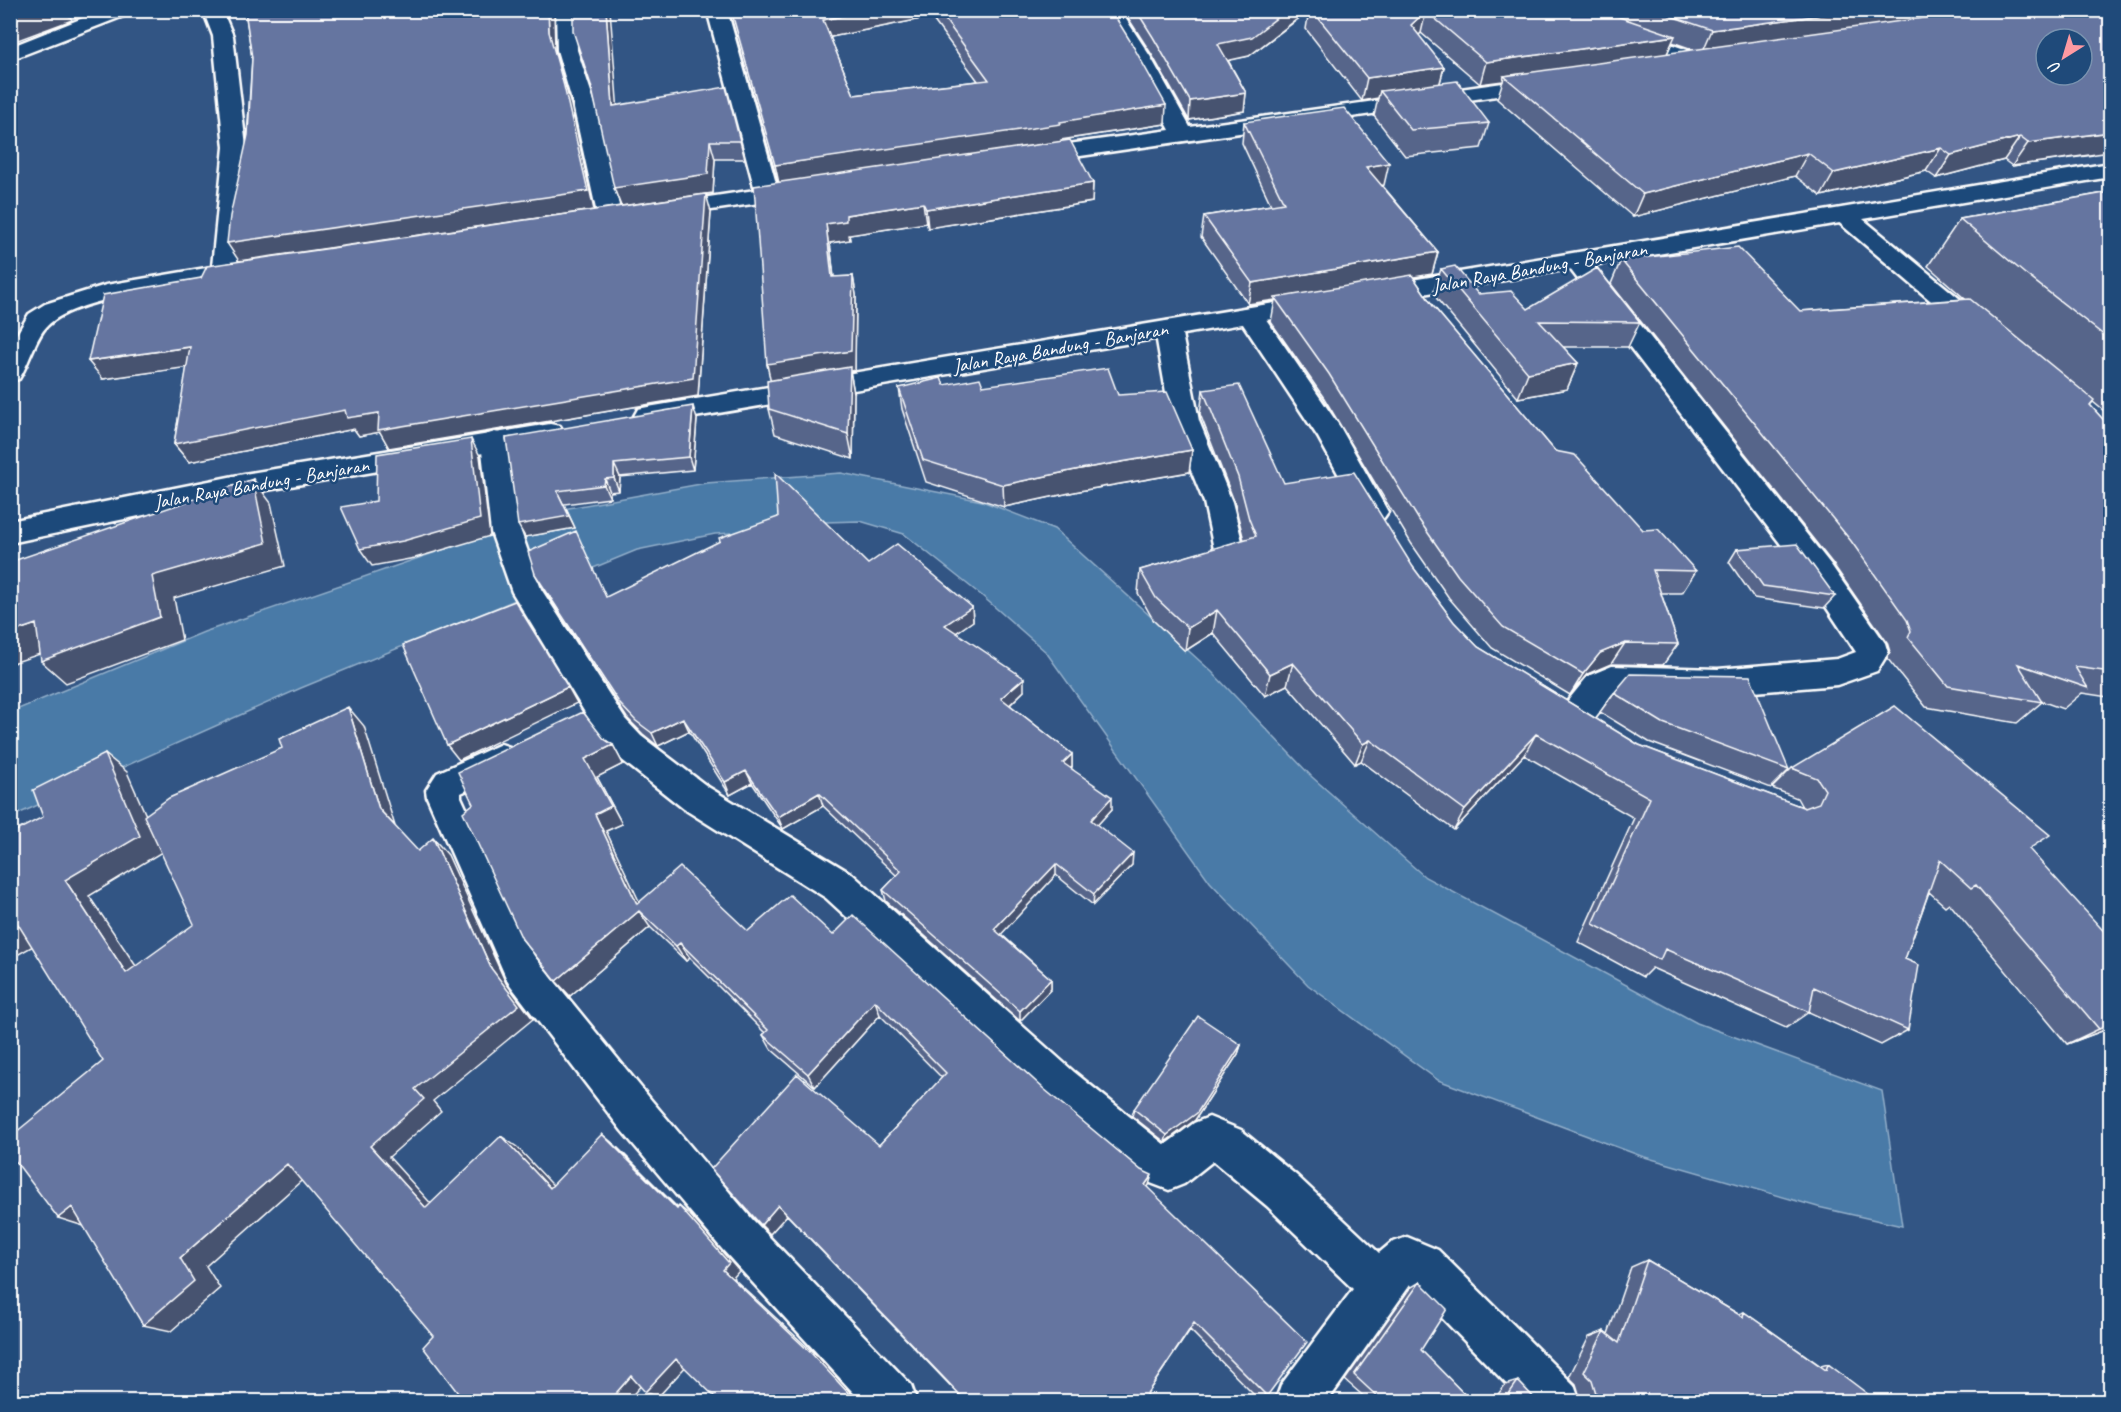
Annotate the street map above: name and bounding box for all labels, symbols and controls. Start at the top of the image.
north arrow [2034,27,2094,87]
text: U [2044,56,2065,78]
street label: Jalan Raya Bandung - Banjaran [1429,236,1650,299]
street label: Jalan Raya Bandung - Banjaran [950,316,1171,379]
street label: Jalan Raya Bandung - Banjaran [151,452,372,515]

